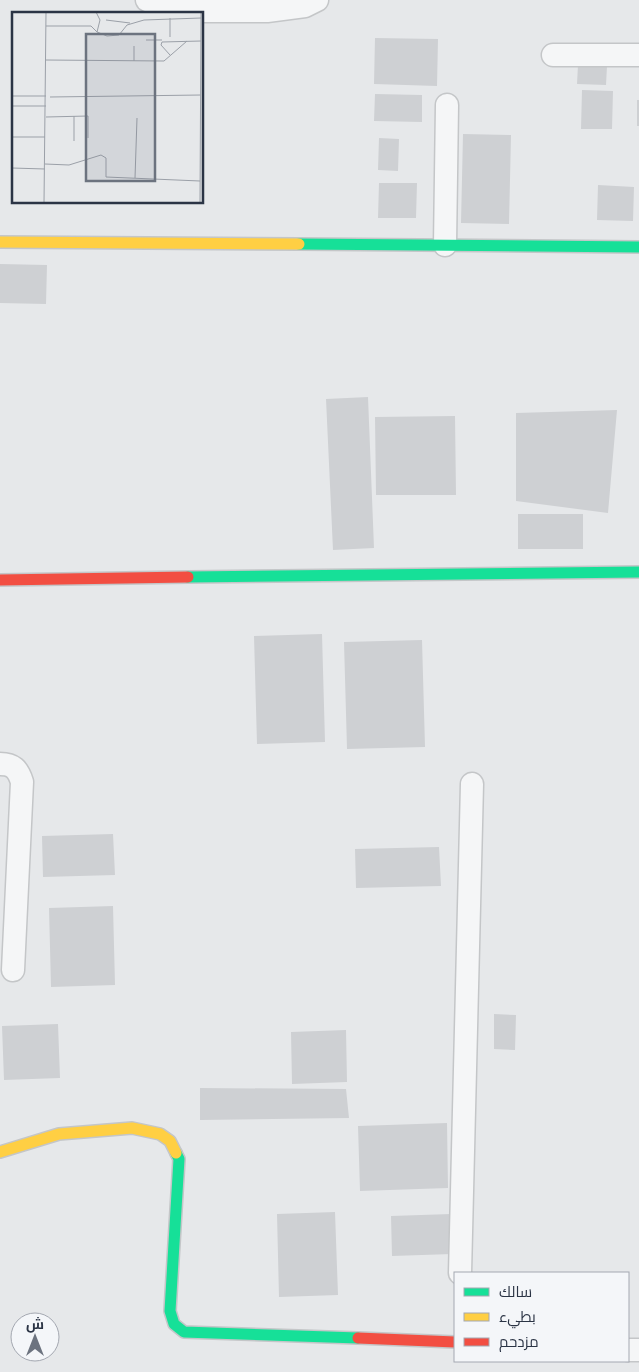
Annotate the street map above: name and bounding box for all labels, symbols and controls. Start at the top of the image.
inset map [12,12,204,204]
legend [454,1272,629,1362]
text: سالك [499,1283,532,1301]
text: بطيء [499,1308,536,1329]
north arrow [10,1312,60,1362]
text: ش [26,1316,44,1333]
text: مزدحم [499,1333,539,1352]

